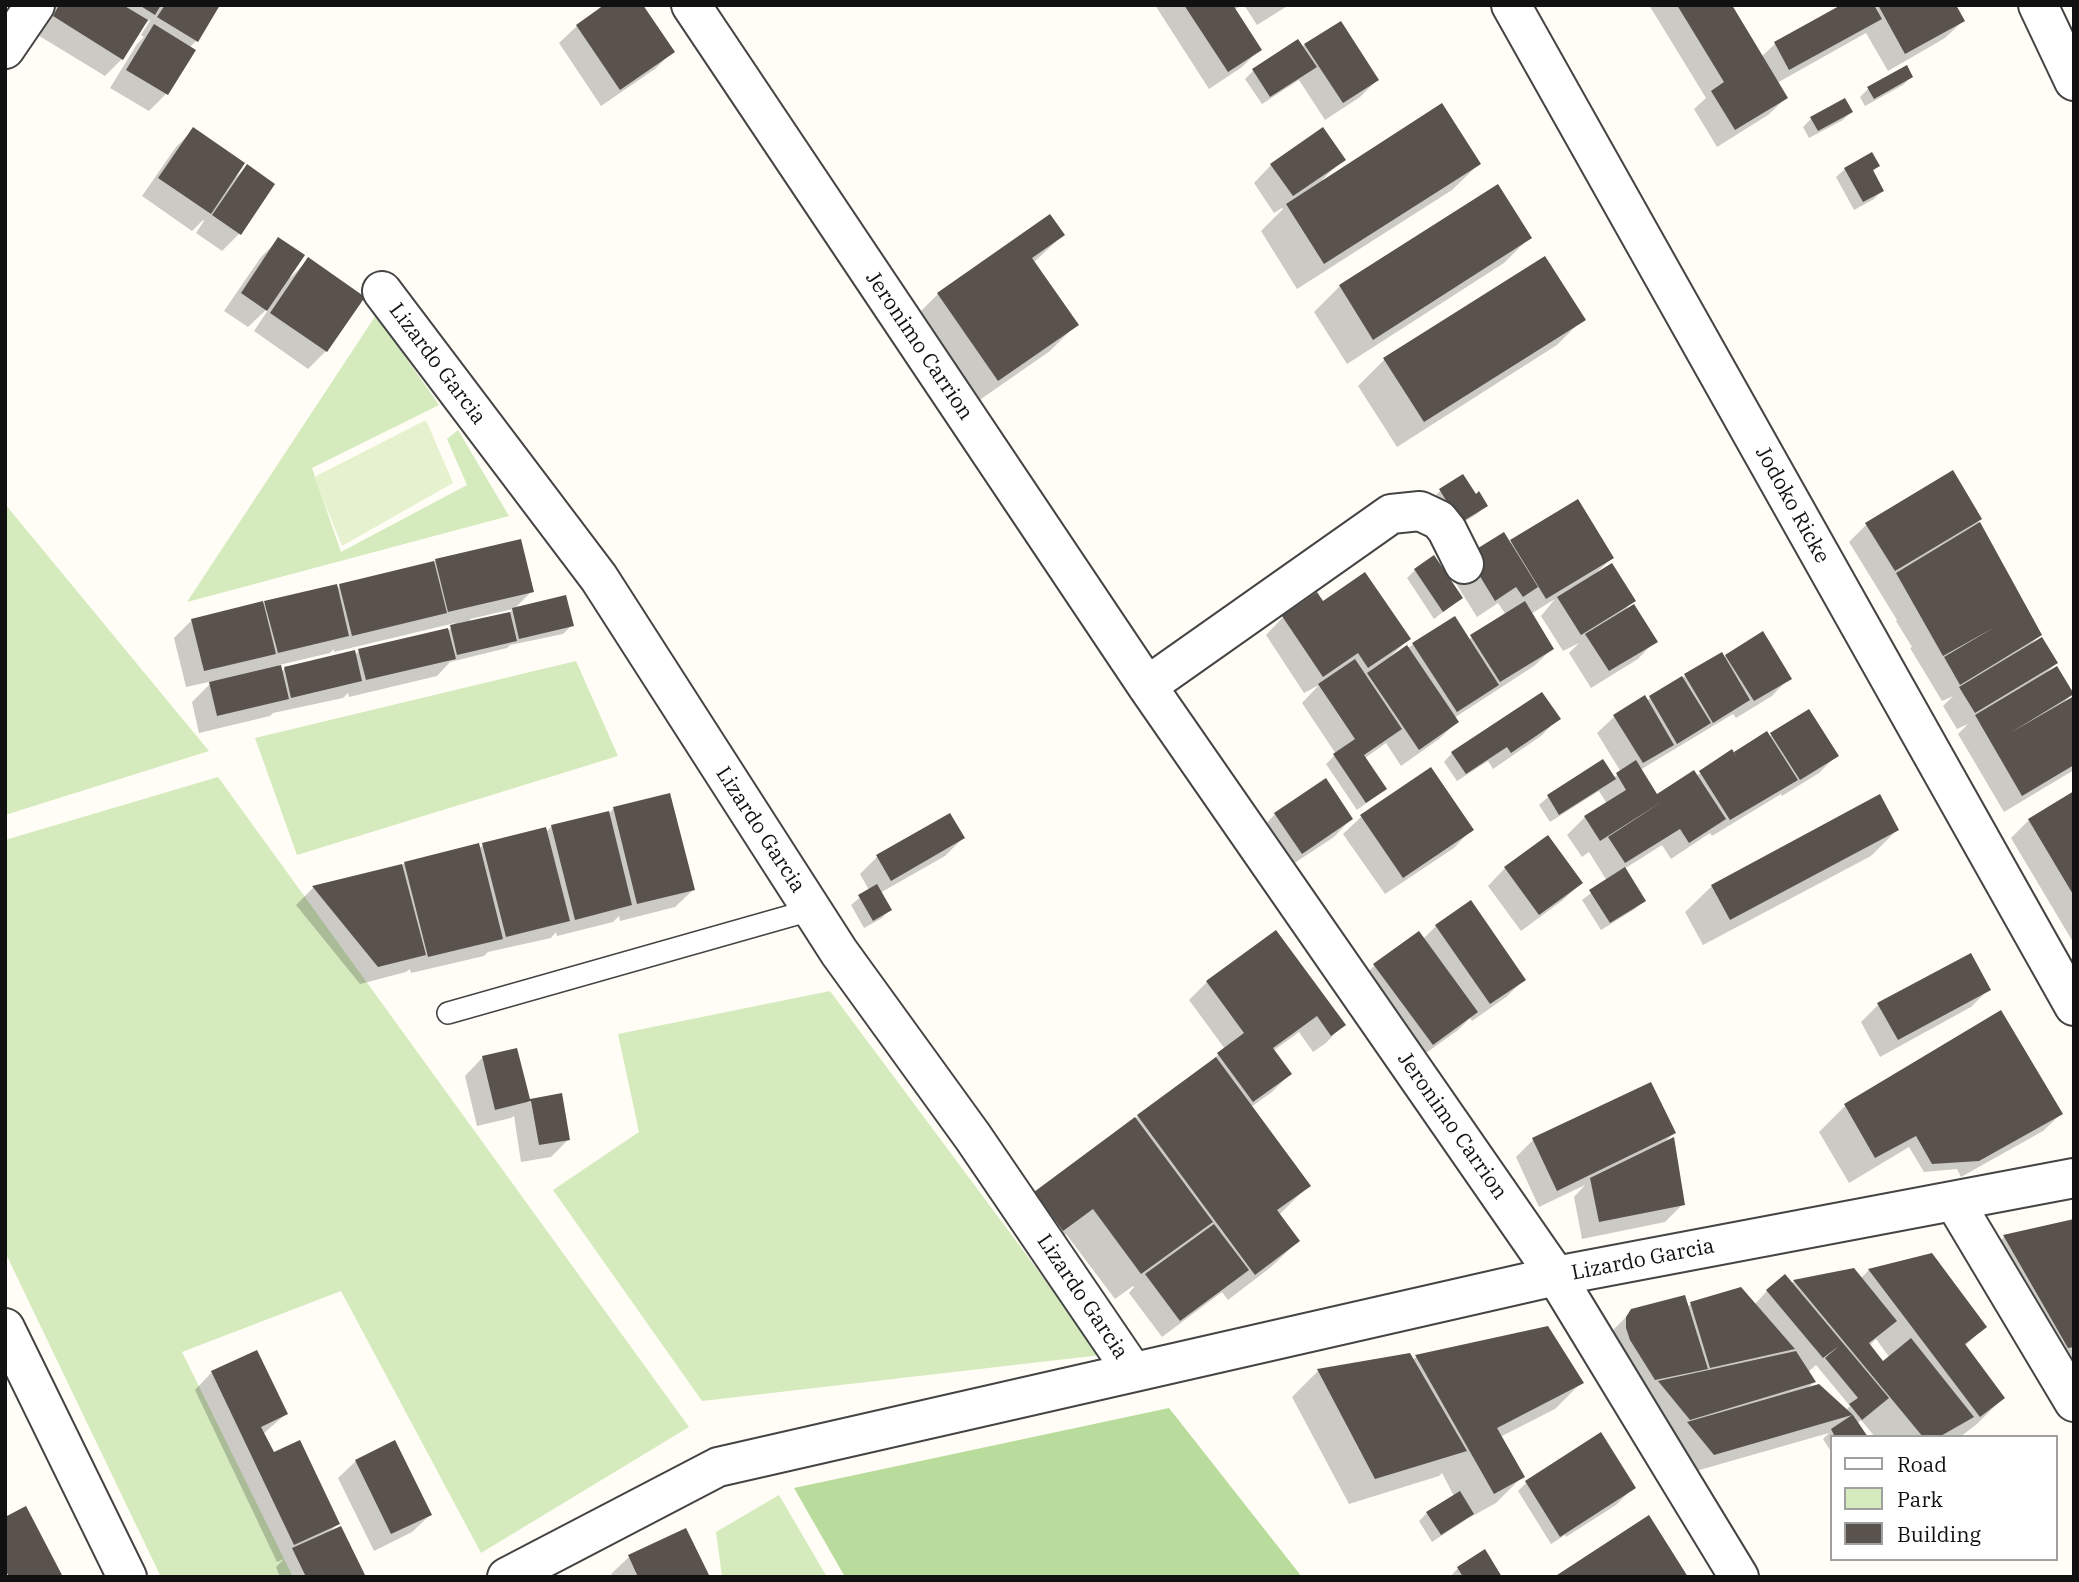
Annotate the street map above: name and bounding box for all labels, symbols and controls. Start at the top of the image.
street label: Jeronimo Carrion [860,267,978,425]
street label: Lizardo Garcia [383,298,491,430]
street label: Jodoko Ricke [1750,442,1834,568]
street label: Lizardo Garcia [710,762,810,898]
street label: Jeronimo Carrion [1392,1048,1512,1204]
street label: Lizardo Garcia [1031,1230,1133,1364]
street label: Lizardo Garcia [1569,1234,1717,1286]
legend [1830,1435,2058,1561]
text: Road [1897,1450,1947,1478]
text: Park [1897,1485,1943,1513]
text: Building [1897,1520,1981,1548]

